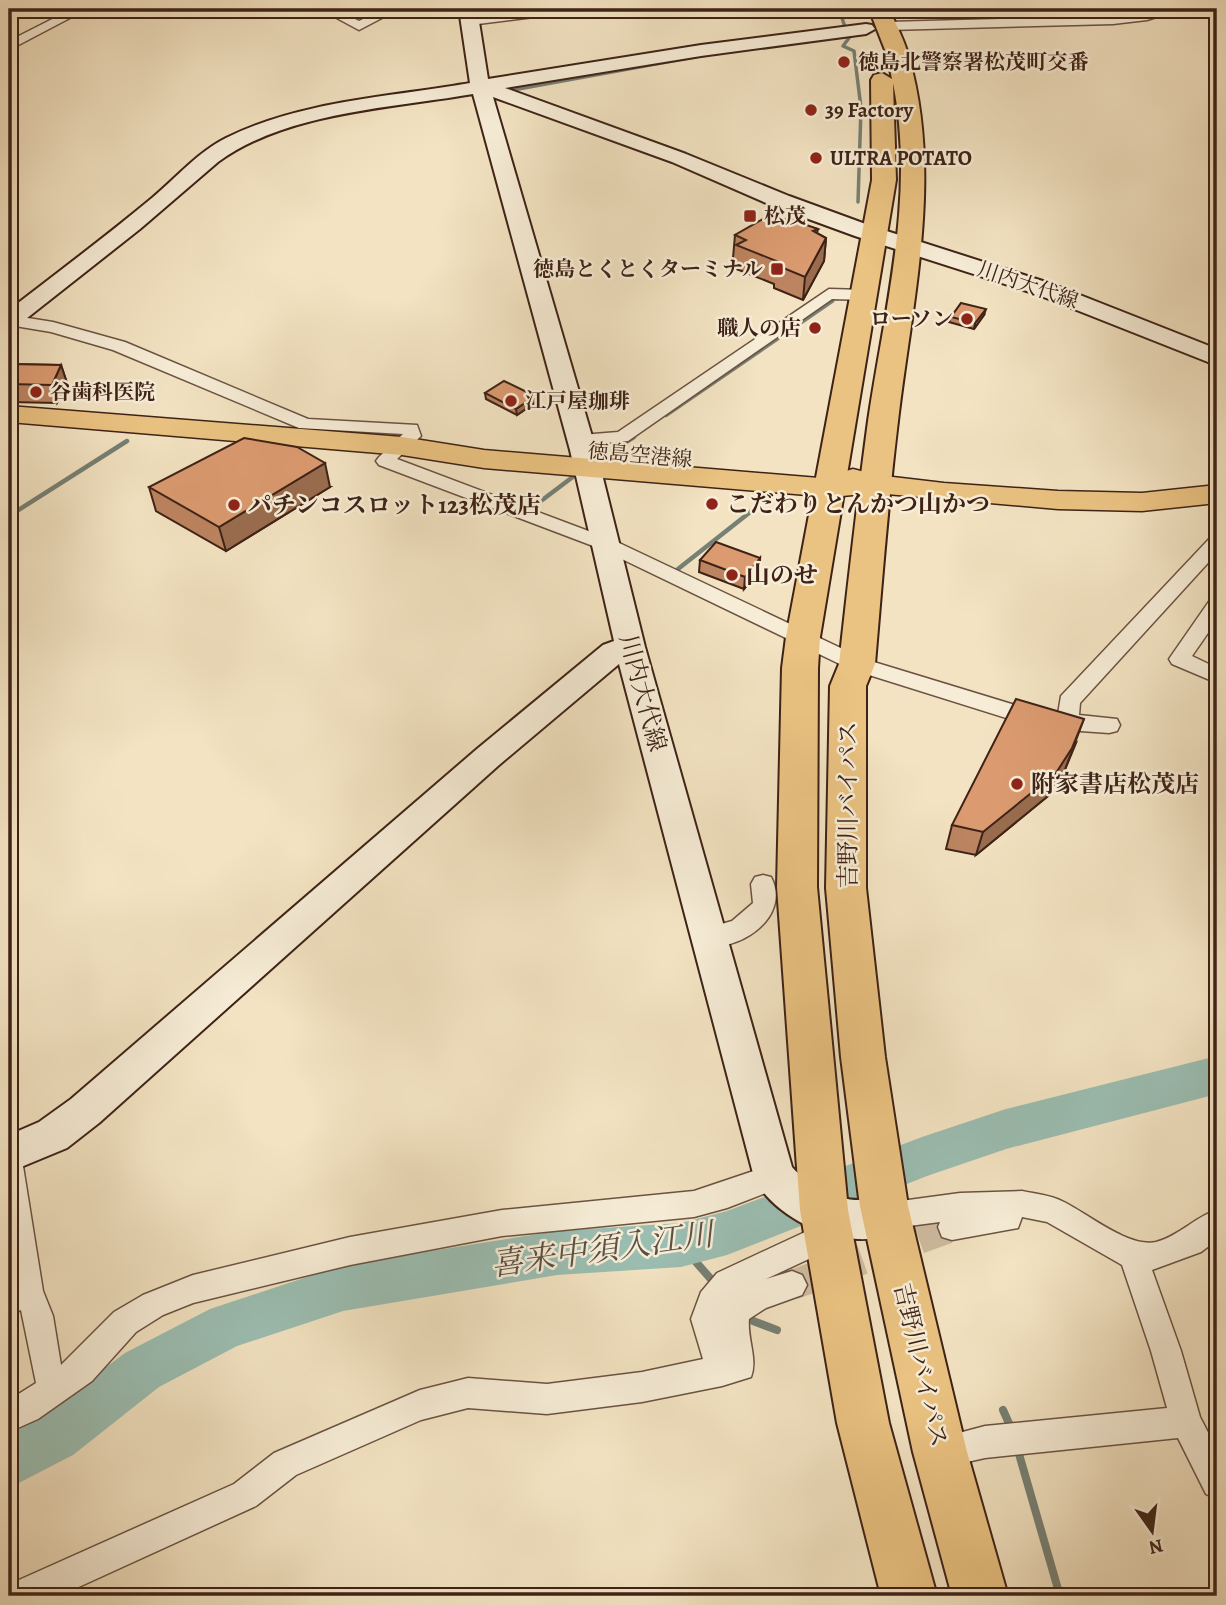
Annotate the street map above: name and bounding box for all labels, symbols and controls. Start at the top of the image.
place label: 徳島北警察署松茂町交番 [858,48,1089,76]
marker: 徳島北警察署松茂町交番 [836,54,852,70]
place label: 39 Factory [825,96,915,124]
marker: 39 Factory [803,102,819,118]
place label: ULTRA POTATO [830,144,972,172]
marker: ULTRA POTATO [808,150,824,166]
place label: 松茂 [764,202,806,230]
marker: 松茂 [742,208,758,224]
place label: 徳島とくとくターミナル [533,255,763,283]
street label: 川内大代線 [974,255,1082,315]
marker: 徳島とくとくターミナル [769,261,785,277]
place label: ローソン [870,305,953,333]
marker: ローソン [959,311,975,327]
place label: 職人の店 [717,314,801,342]
marker: 職人の店 [807,320,823,336]
place label: 谷歯科医院 [50,378,155,406]
marker: 谷歯科医院 [28,384,44,400]
place label: 江戸屋珈琲 [525,387,630,415]
marker: 江戸屋珈琲 [503,393,519,409]
street label: 徳島空港線 [586,436,694,474]
place label: こだわりとんかつ山かつ [726,488,990,520]
place label: パチンコスロット123松茂店 [248,489,541,521]
marker: こだわりとんかつ山かつ [704,496,720,512]
marker: パチンコスロット123松茂店 [226,497,242,513]
place label: 山のせ [746,559,818,591]
marker: 山のせ [724,567,740,583]
street label: 川内大代線 [612,631,674,755]
street label: 吉野川バイパス [832,721,864,889]
place label: 附家書店松茂店 [1031,768,1199,800]
marker: 附家書店松茂店 [1009,776,1025,792]
water label: 喜来中須入江川 [488,1211,719,1286]
street label: 吉野川バイパス [887,1280,955,1450]
north arrow [1118,1496,1188,1566]
text: N [1146,1532,1166,1561]

